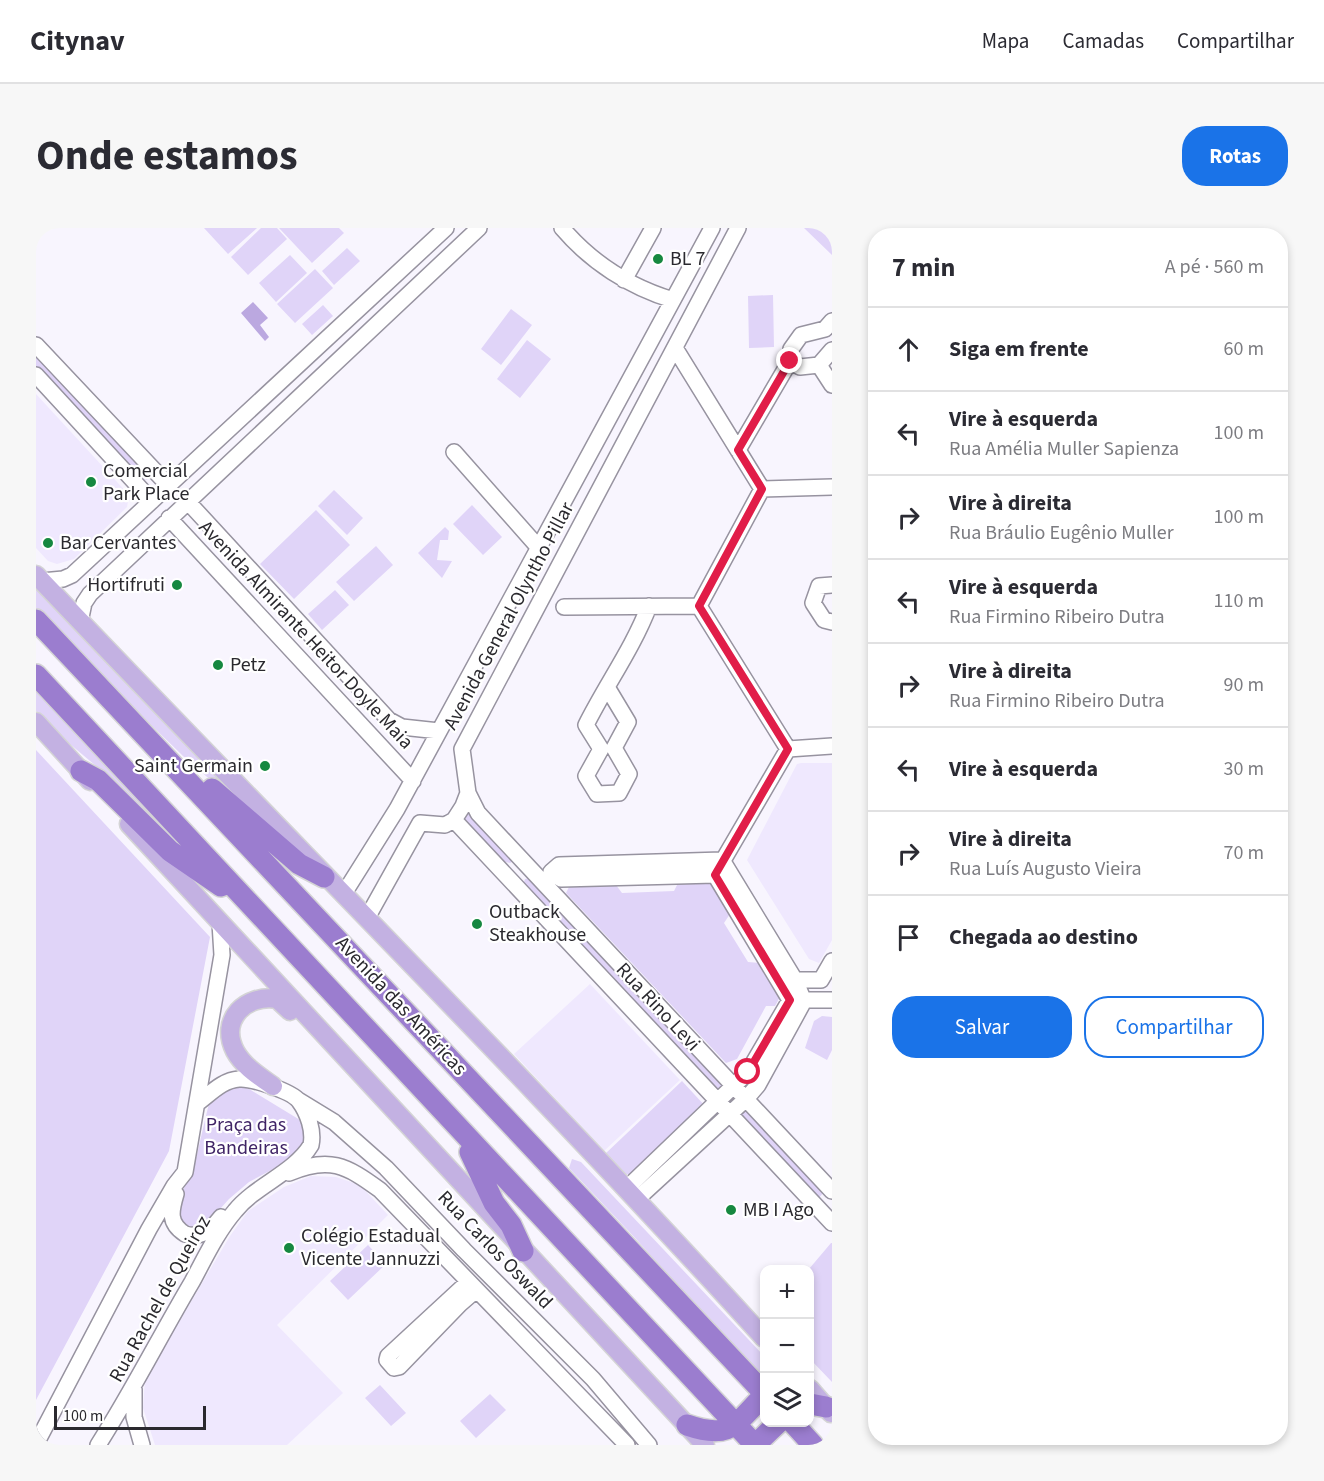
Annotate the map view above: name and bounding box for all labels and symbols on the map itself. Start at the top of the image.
place label: BL 7 [670,245,705,273]
marker: BL 7 [651,252,665,266]
route end [776,347,802,373]
place label: Comercial Park Place [103,457,190,508]
marker: Comercial Park Place [84,475,98,489]
street label: Avenida General Olyntho Pillar [437,497,581,735]
street label: Avenida Almirante Heitor Doyle Maia [192,514,420,756]
place label: Bar Cervantes [60,529,176,557]
marker: Bar Cervantes [41,536,55,550]
place label: Hortifruti [87,571,165,599]
marker: Hortifruti [170,578,184,592]
place label: Petz [230,651,266,679]
marker: Petz [211,658,225,672]
place label: Saint Germain [134,752,253,780]
marker: Saint Germain [258,759,272,773]
place label: Outback Steakhouse [489,898,586,949]
marker: Outback Steakhouse [470,917,484,931]
street label: Avenida das Américas [329,930,473,1082]
street label: Rua Rino Levi [610,956,706,1058]
route start [734,1058,760,1084]
park label: Praça das Bandeiras [204,1111,288,1162]
street label: Rua Carlos Oswald [431,1184,559,1316]
place label: MB I Ago [743,1196,814,1224]
marker: MB I Ago [724,1203,738,1217]
street label: Rua Rachel de Queiroz [102,1211,218,1387]
place label: Colégio Estadual Vicente Jannuzzi [301,1222,441,1273]
marker: Colégio Estadual Vicente Jannuzzi [282,1241,296,1255]
scale bar [54,1403,206,1430]

